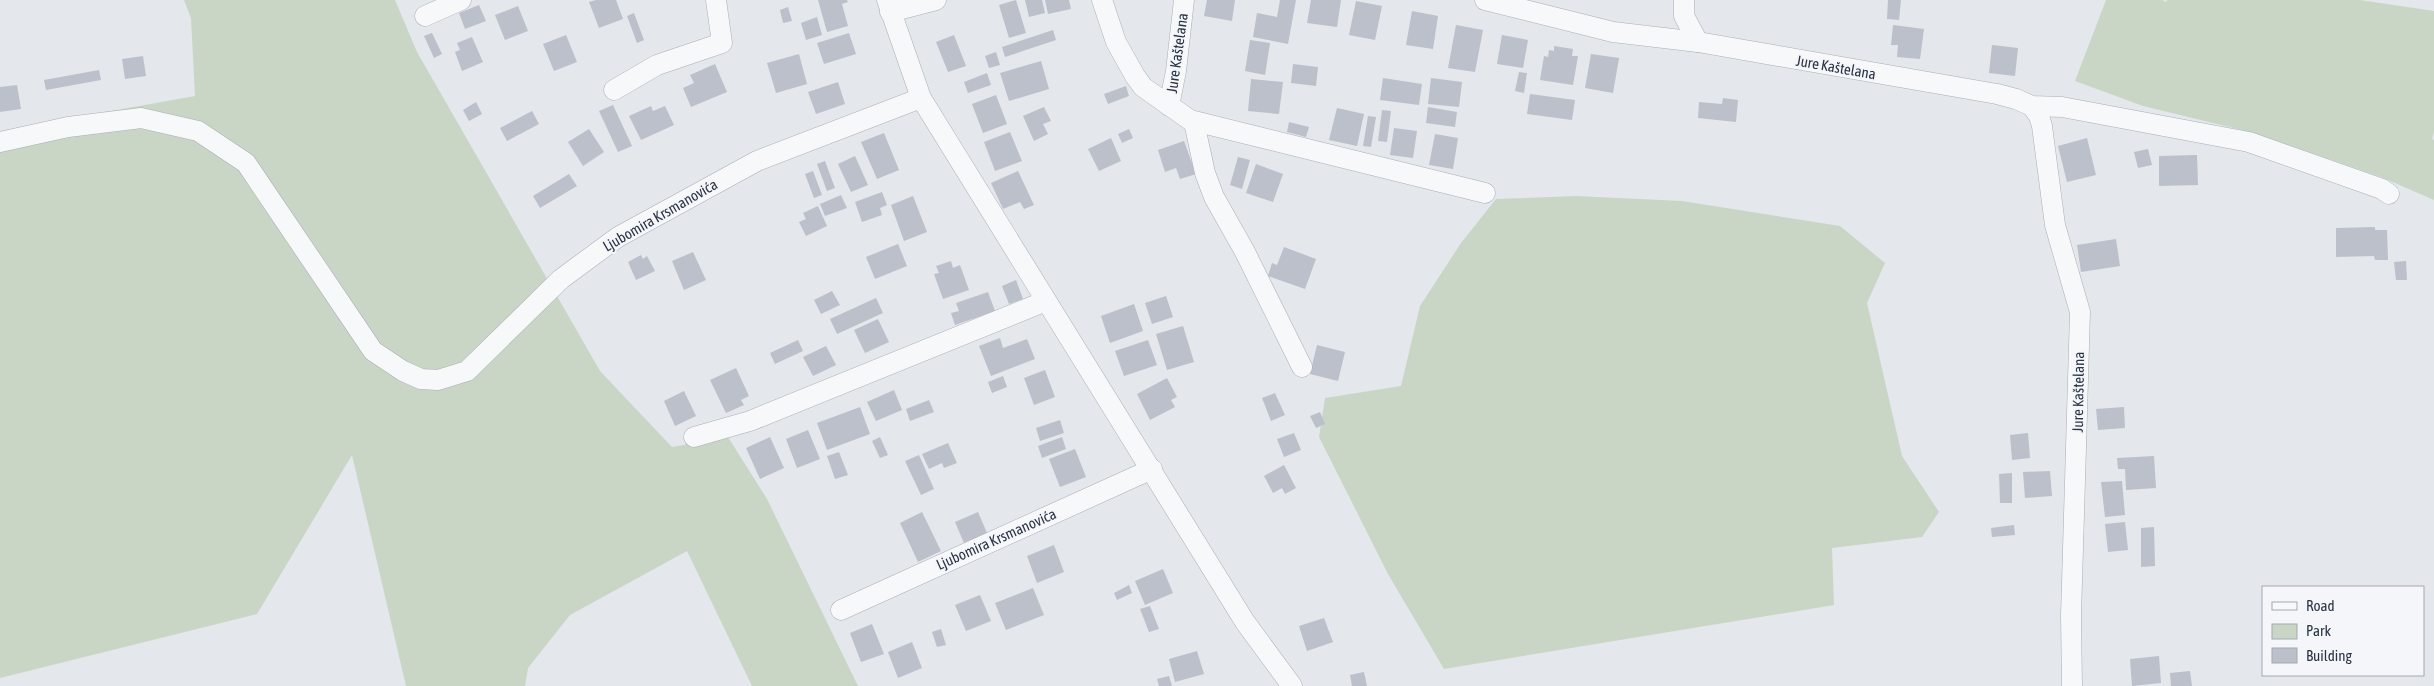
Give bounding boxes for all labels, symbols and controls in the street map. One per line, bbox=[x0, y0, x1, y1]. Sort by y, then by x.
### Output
street label: Jure Kaštelana bbox=[1163, 12, 1191, 94]
street label: Jure Kaštelana bbox=[1795, 52, 1877, 82]
street label: Ljubomira Krsmanovića bbox=[600, 175, 720, 255]
street label: Jure Kaštelana bbox=[2069, 351, 2087, 433]
street label: Ljubomira Krsmanovića bbox=[934, 505, 1059, 573]
legend bbox=[2262, 586, 2424, 676]
text: Road bbox=[2306, 597, 2335, 614]
text: Park bbox=[2306, 622, 2331, 639]
text: Building bbox=[2306, 647, 2352, 664]

